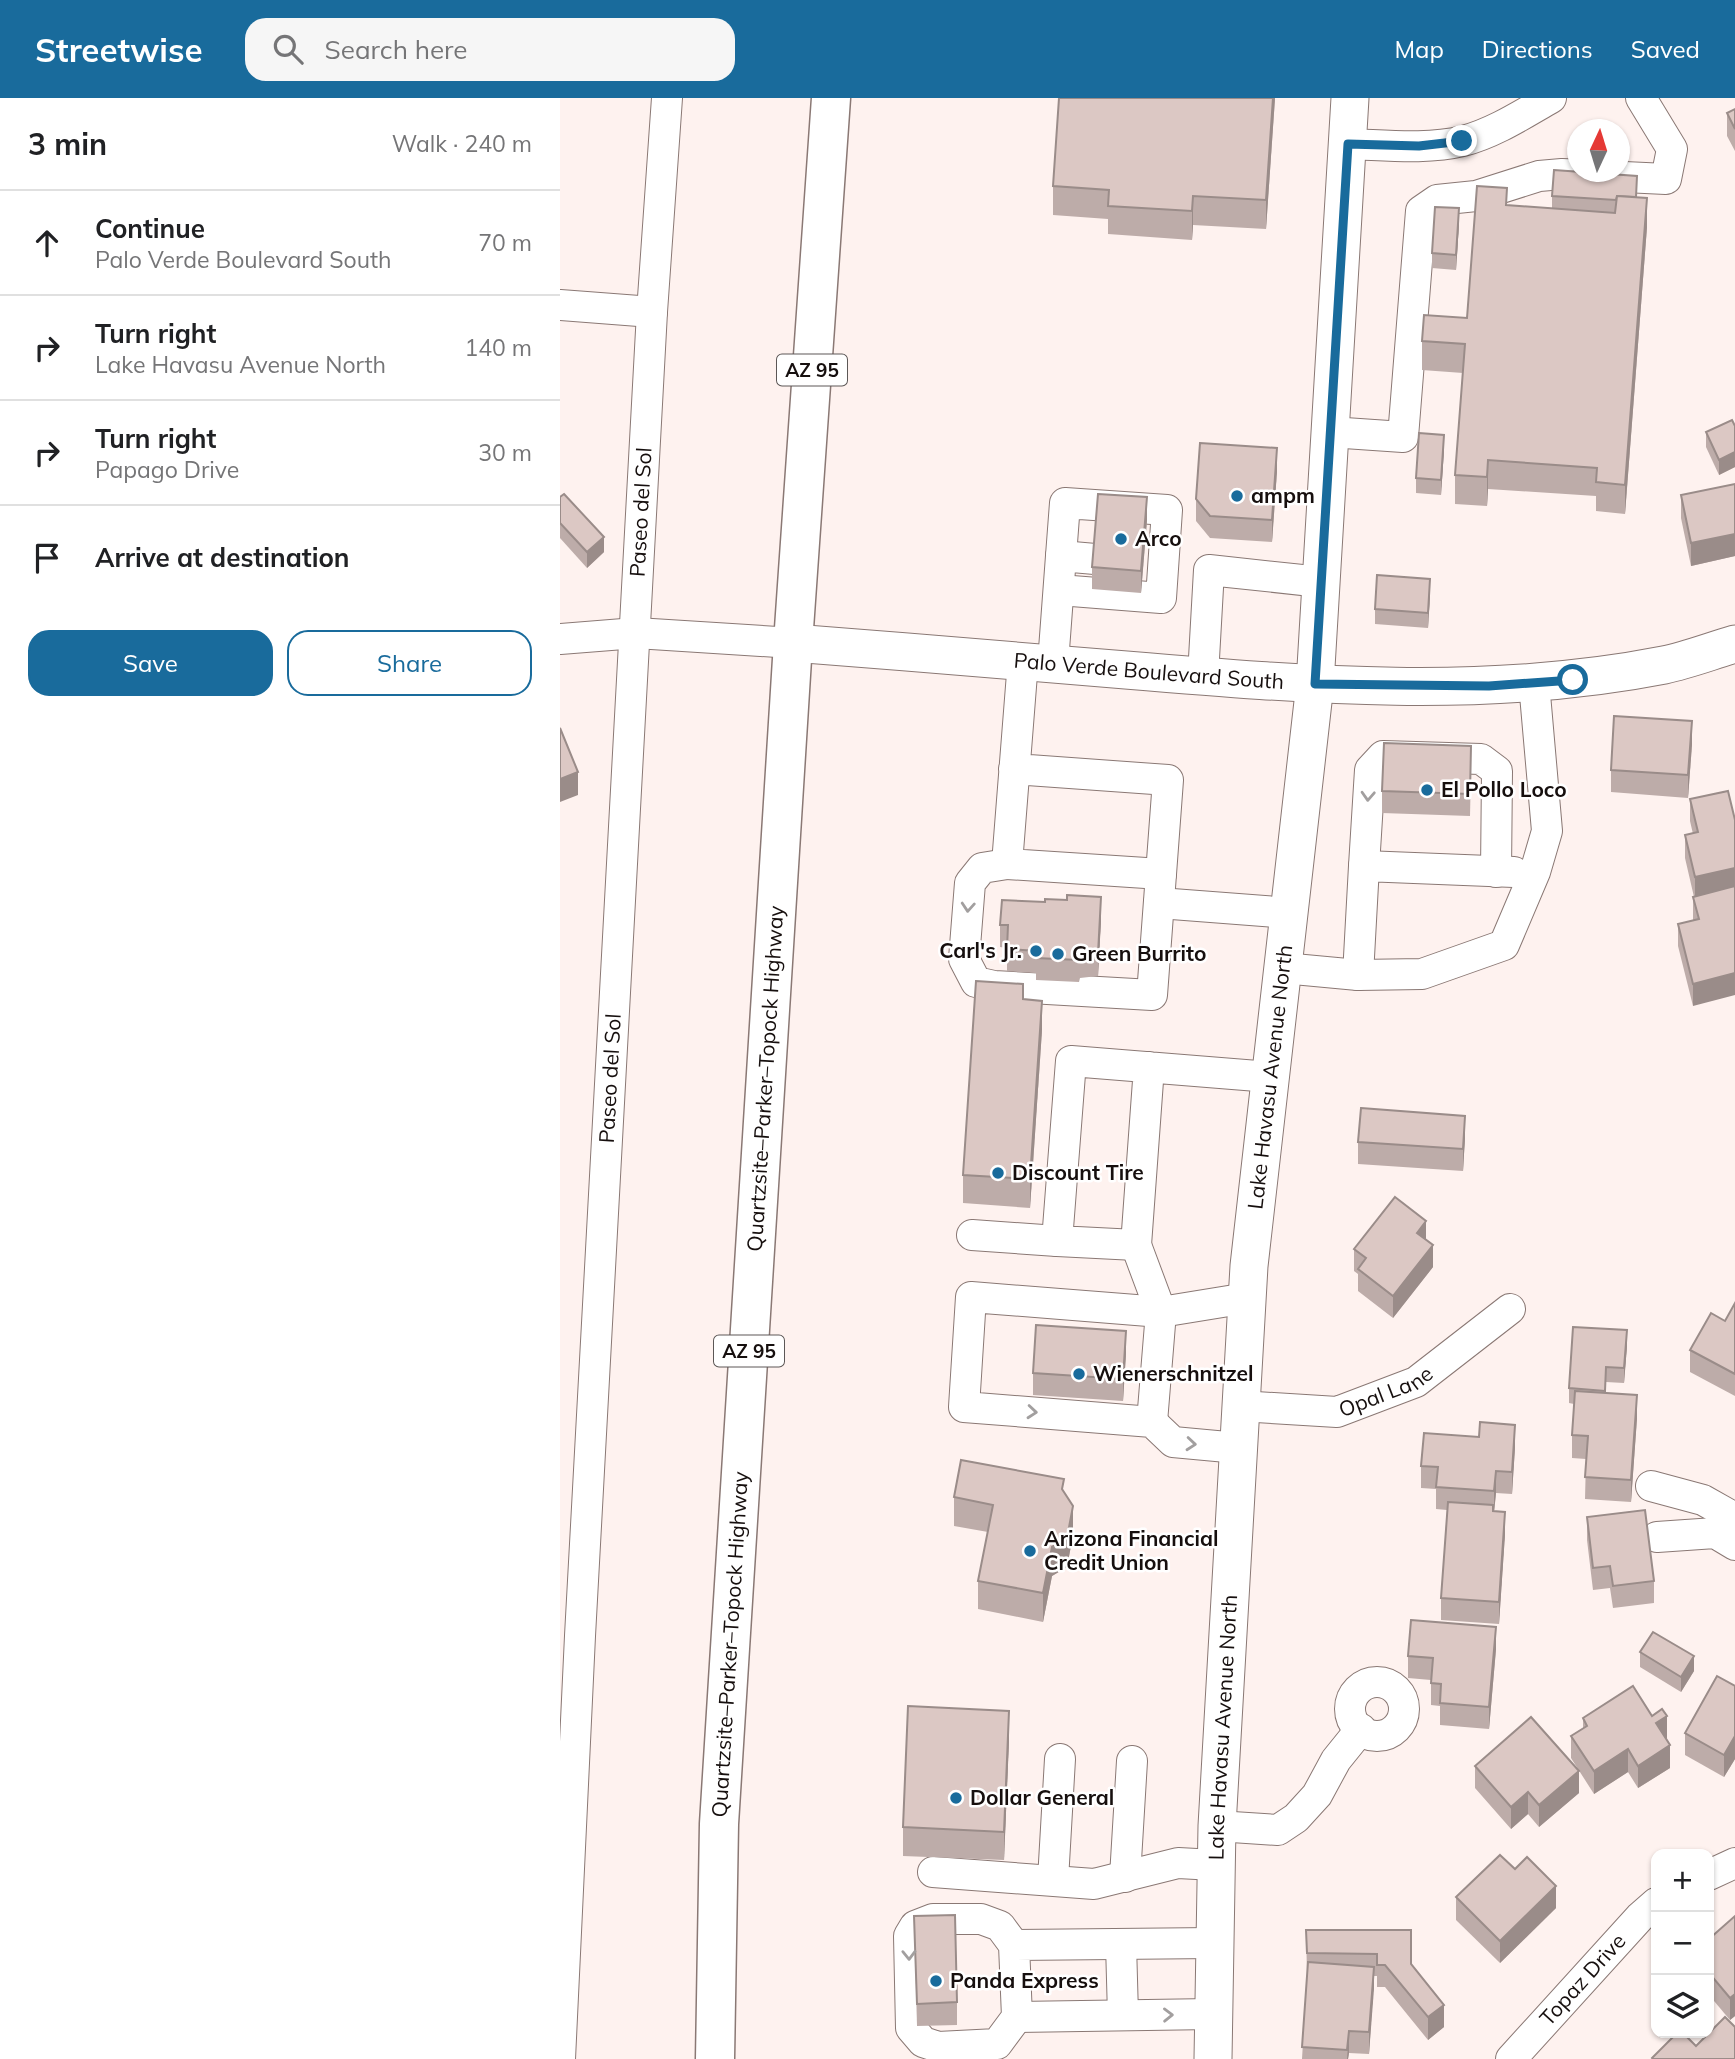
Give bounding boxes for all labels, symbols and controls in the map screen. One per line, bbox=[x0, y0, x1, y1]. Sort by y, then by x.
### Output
search box bbox=[245, 18, 735, 81]
text: Streetwise bbox=[35, 29, 203, 70]
icon: search bbox=[269, 30, 307, 68]
text: Search here bbox=[325, 33, 467, 66]
text: Map bbox=[1394, 34, 1444, 64]
text: Directions bbox=[1482, 34, 1593, 64]
text: Saved bbox=[1631, 34, 1700, 64]
north arrow bbox=[1567, 119, 1630, 182]
text: 3 min bbox=[28, 125, 107, 163]
route end bbox=[1446, 125, 1477, 156]
text: Walk · 240 m bbox=[392, 129, 532, 158]
text: Continue bbox=[95, 212, 205, 245]
icon: ahead bbox=[28, 224, 66, 262]
text: 70 m bbox=[478, 228, 532, 257]
text: Palo Verde Boulevard South bbox=[95, 245, 392, 274]
text: Turn right bbox=[95, 317, 216, 350]
icon: right bbox=[28, 329, 66, 367]
text: 140 m bbox=[464, 333, 532, 362]
text: Lake Havasu Avenue North bbox=[95, 350, 386, 379]
road number: AZ 95 bbox=[777, 354, 847, 386]
text: Turn right bbox=[95, 422, 216, 455]
icon: right bbox=[28, 434, 66, 472]
text: 30 m bbox=[478, 438, 532, 467]
street label: Paseo del Sol bbox=[624, 447, 657, 578]
text: Papago Drive bbox=[95, 455, 239, 484]
place label: ampm bbox=[1251, 482, 1315, 508]
marker: ampm bbox=[1229, 488, 1245, 504]
place label: Arco bbox=[1135, 525, 1182, 551]
marker: Arco bbox=[1113, 531, 1129, 547]
icon: arrive bbox=[28, 539, 66, 577]
text: Arrive at destination bbox=[95, 541, 350, 574]
button: Save bbox=[28, 630, 273, 696]
button: Share bbox=[287, 630, 532, 696]
street label: Palo Verde Boulevard South bbox=[1013, 647, 1285, 694]
route start bbox=[1557, 664, 1588, 695]
place label: El Pollo Loco bbox=[1441, 776, 1567, 802]
marker: El Pollo Loco bbox=[1419, 782, 1435, 798]
one-way arrow bbox=[1361, 790, 1376, 801]
one-way arrow bbox=[961, 902, 976, 913]
street label: Quartzsite–Parker–Topock Highway bbox=[741, 905, 789, 1252]
place label: Carl's Jr. bbox=[939, 937, 1022, 963]
place label: Green Burrito bbox=[1072, 940, 1206, 966]
marker: Carl's Jr. bbox=[1028, 943, 1044, 959]
street label: Lake Havasu Avenue North bbox=[1242, 943, 1297, 1211]
marker: Green Burrito bbox=[1050, 946, 1066, 962]
street label: Paseo del Sol bbox=[593, 1013, 626, 1144]
place label: Discount Tire bbox=[1012, 1159, 1144, 1185]
marker: Discount Tire bbox=[990, 1165, 1006, 1181]
road number: AZ 95 bbox=[714, 1336, 784, 1366]
place label: Wienerschnitzel bbox=[1093, 1360, 1254, 1386]
street label: Opal Lane bbox=[1335, 1360, 1438, 1422]
marker: Wienerschnitzel bbox=[1071, 1366, 1087, 1382]
one-way arrow bbox=[1027, 1404, 1038, 1419]
one-way arrow bbox=[1186, 1436, 1197, 1451]
street label: Quartzsite–Parker–Topock Highway bbox=[705, 1471, 753, 1818]
place label: Arizona Financial Credit Union bbox=[1044, 1525, 1219, 1575]
marker: Arizona Financial Credit Union bbox=[1022, 1543, 1038, 1559]
street label: Lake Havasu Avenue North bbox=[1202, 1594, 1242, 1860]
place label: Dollar General bbox=[970, 1784, 1114, 1810]
marker: Dollar General bbox=[948, 1790, 964, 1806]
map controls bbox=[1651, 1849, 1714, 2038]
button: + bbox=[1651, 1849, 1714, 1912]
button: − bbox=[1651, 1912, 1714, 1975]
street label: Topaz Drive bbox=[1534, 1928, 1631, 2031]
one-way arrow bbox=[902, 1950, 917, 1961]
place label: Panda Express bbox=[950, 1967, 1099, 1993]
marker: Panda Express bbox=[928, 1973, 944, 1989]
button: layers bbox=[1651, 1975, 1714, 2038]
one-way arrow bbox=[1162, 2007, 1173, 2022]

